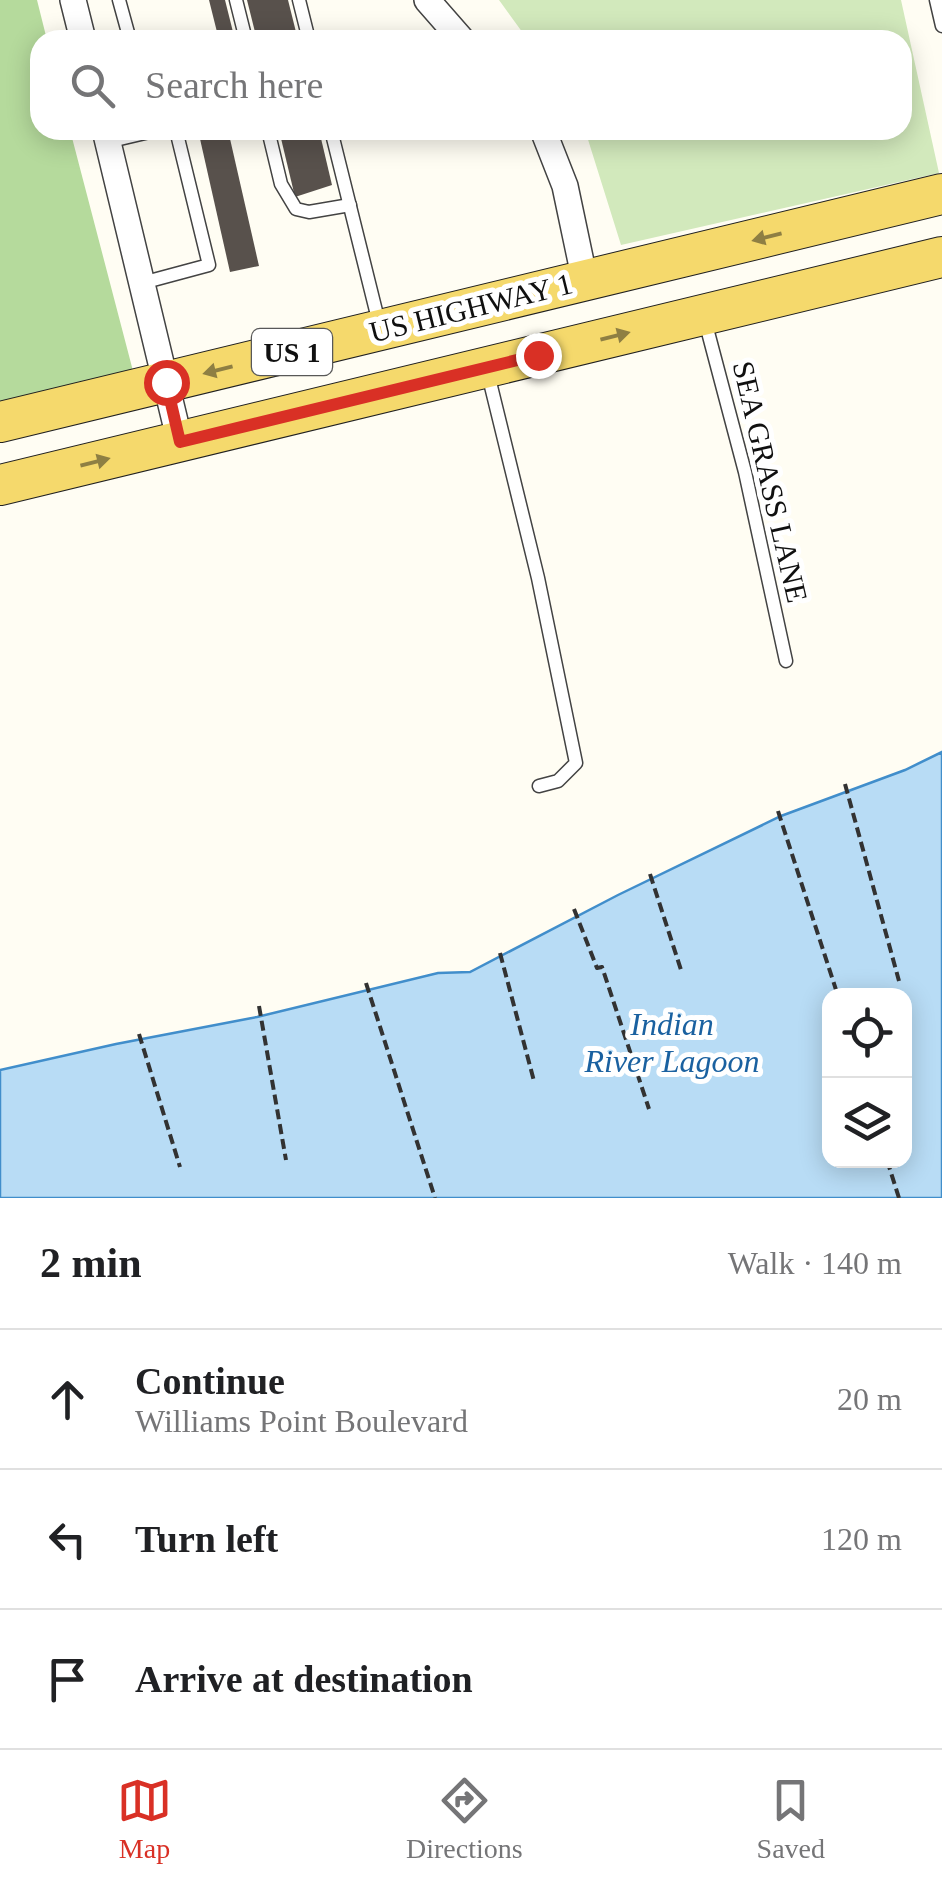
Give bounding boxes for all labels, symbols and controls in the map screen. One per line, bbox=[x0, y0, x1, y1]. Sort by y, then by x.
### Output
search box bbox=[30, 30, 912, 140]
icon: search bbox=[65, 58, 120, 113]
text: Search here bbox=[145, 64, 323, 106]
one-way arrow bbox=[751, 230, 782, 245]
street label: US HIGHWAY 1 bbox=[366, 266, 576, 349]
one-way arrow bbox=[600, 328, 631, 343]
road number: US 1 bbox=[252, 329, 332, 375]
route end bbox=[516, 333, 562, 379]
street label: SEA GRASS LANE bbox=[727, 358, 814, 606]
route start bbox=[144, 360, 190, 406]
one-way arrow bbox=[202, 363, 233, 378]
one-way arrow bbox=[80, 454, 111, 470]
map controls bbox=[822, 988, 912, 1168]
button: locate bbox=[822, 988, 912, 1078]
water label: Indian River Lagoon bbox=[583, 1006, 760, 1079]
button: layers bbox=[822, 1078, 912, 1168]
text: 2 min bbox=[40, 1240, 142, 1286]
text: Walk · 140 m bbox=[728, 1245, 902, 1281]
text: Continue bbox=[135, 1360, 285, 1402]
icon: ahead bbox=[40, 1372, 95, 1427]
text: 20 m bbox=[837, 1381, 902, 1417]
text: Williams Point Boulevard bbox=[135, 1403, 468, 1439]
icon: left bbox=[40, 1512, 95, 1567]
text: Turn left bbox=[135, 1518, 278, 1560]
text: 120 m bbox=[821, 1521, 902, 1557]
icon: arrive bbox=[40, 1652, 95, 1707]
text: Arrive at destination bbox=[135, 1658, 473, 1700]
tab: Map bbox=[117, 1773, 172, 1865]
tab: Directions bbox=[406, 1773, 523, 1865]
tab: Saved bbox=[757, 1773, 825, 1865]

